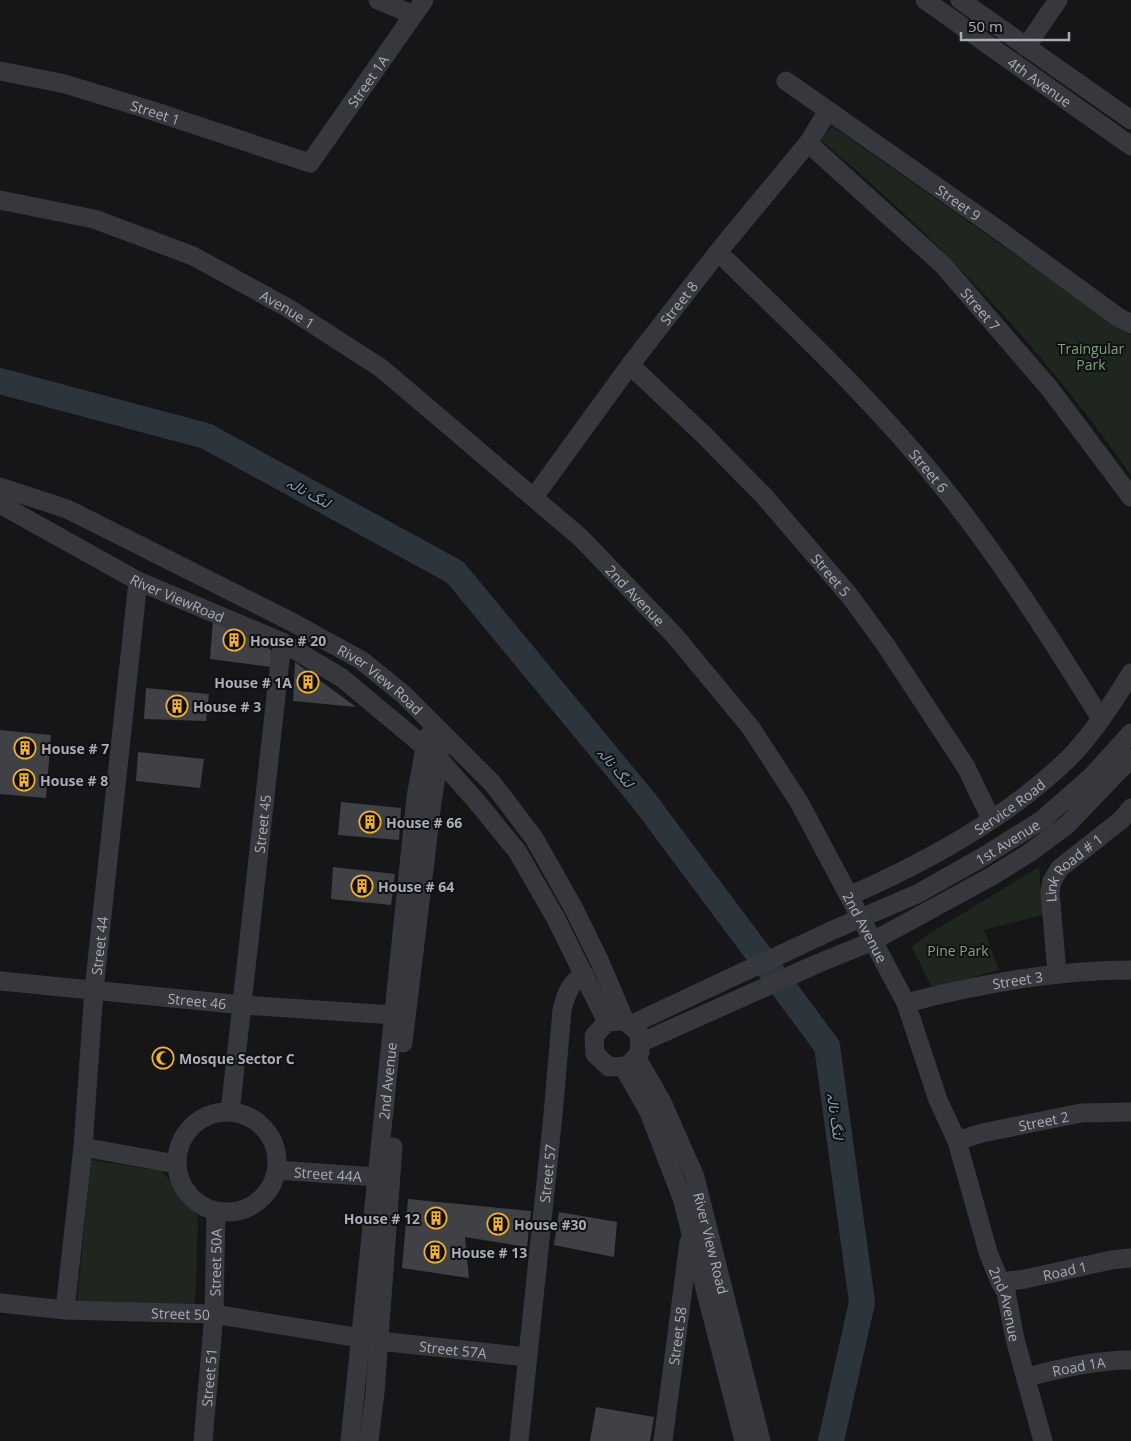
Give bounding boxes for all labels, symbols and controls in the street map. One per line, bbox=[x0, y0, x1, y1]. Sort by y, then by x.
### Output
scale bar bbox=[961, 10, 1068, 42]
text: 50 m bbox=[968, 16, 1003, 36]
street label: Street 1A bbox=[343, 51, 392, 111]
street label: 4th Avenue bbox=[1004, 52, 1076, 111]
street label: Street 1 bbox=[128, 95, 183, 129]
street label: Street 9 bbox=[933, 180, 985, 224]
street label: Street 8 bbox=[655, 277, 702, 329]
street label: Street 7 bbox=[957, 283, 1005, 334]
street label: Avenue 1 bbox=[257, 285, 319, 332]
park label: Traingular Park bbox=[1058, 339, 1125, 374]
street label: Street 6 bbox=[906, 445, 953, 496]
water label: لنگ نالہ bbox=[284, 472, 336, 513]
street label: Street 5 bbox=[808, 549, 855, 600]
street label: 2nd Avenue bbox=[602, 560, 669, 630]
street label: River ViewRoad bbox=[127, 569, 228, 626]
building icon: House # 20 bbox=[222, 628, 246, 652]
place label: House # 20 bbox=[250, 631, 326, 650]
street label: River View Road bbox=[334, 640, 427, 718]
building icon: House # 1A bbox=[296, 670, 320, 694]
place label: House # 1A bbox=[214, 673, 292, 692]
building icon: House # 3 bbox=[165, 694, 189, 718]
place label: House # 3 bbox=[193, 697, 261, 716]
building icon: House # 7 bbox=[13, 736, 37, 760]
place label: House # 7 bbox=[41, 739, 109, 758]
water label: لنگ نالہ bbox=[593, 743, 640, 793]
building icon: House # 8 bbox=[12, 768, 36, 792]
place label: House # 8 bbox=[40, 771, 108, 790]
street label: Service Road bbox=[970, 774, 1049, 839]
street label: Street 45 bbox=[249, 793, 275, 854]
building icon: House # 66 bbox=[358, 810, 382, 834]
place label: House # 66 bbox=[386, 813, 462, 832]
street label: 1st Avenue bbox=[972, 814, 1043, 869]
street label: Link Road # 1 bbox=[1040, 829, 1106, 903]
building icon: House # 64 bbox=[350, 874, 374, 898]
place label: House # 64 bbox=[378, 877, 454, 896]
street label: 2nd Avenue bbox=[839, 888, 892, 966]
street label: Street 44 bbox=[86, 915, 111, 976]
park label: Pine Park bbox=[927, 941, 989, 960]
street label: Street 3 bbox=[991, 966, 1044, 993]
street label: Street 46 bbox=[167, 988, 227, 1013]
street label: 2nd Avenue bbox=[373, 1041, 400, 1120]
mosque icon: Mosque Sector C bbox=[151, 1046, 175, 1070]
place label: Mosque Sector C bbox=[179, 1049, 295, 1068]
water label: لنگ نالہ bbox=[823, 1091, 849, 1142]
street label: Street 2 bbox=[1017, 1106, 1070, 1135]
street label: Street 57 bbox=[534, 1143, 559, 1204]
street label: Street 44A bbox=[293, 1162, 362, 1185]
street label: River View Road bbox=[690, 1190, 733, 1296]
building icon: House # 12 bbox=[424, 1206, 448, 1230]
place label: House # 12 bbox=[344, 1209, 420, 1228]
building icon: House #30 bbox=[486, 1212, 510, 1236]
place label: House #30 bbox=[514, 1215, 587, 1234]
street label: Street 50A bbox=[205, 1228, 225, 1297]
building icon: House # 13 bbox=[423, 1240, 447, 1264]
place label: House # 13 bbox=[451, 1243, 527, 1262]
street label: Road 1 bbox=[1041, 1256, 1089, 1284]
street label: 2nd Avenue bbox=[985, 1264, 1025, 1343]
street label: Street 50 bbox=[151, 1303, 210, 1323]
street label: Street 58 bbox=[664, 1305, 690, 1366]
street label: Street 57A bbox=[418, 1336, 488, 1362]
street label: Street 51 bbox=[197, 1347, 221, 1407]
street label: Road 1A bbox=[1050, 1352, 1107, 1380]

